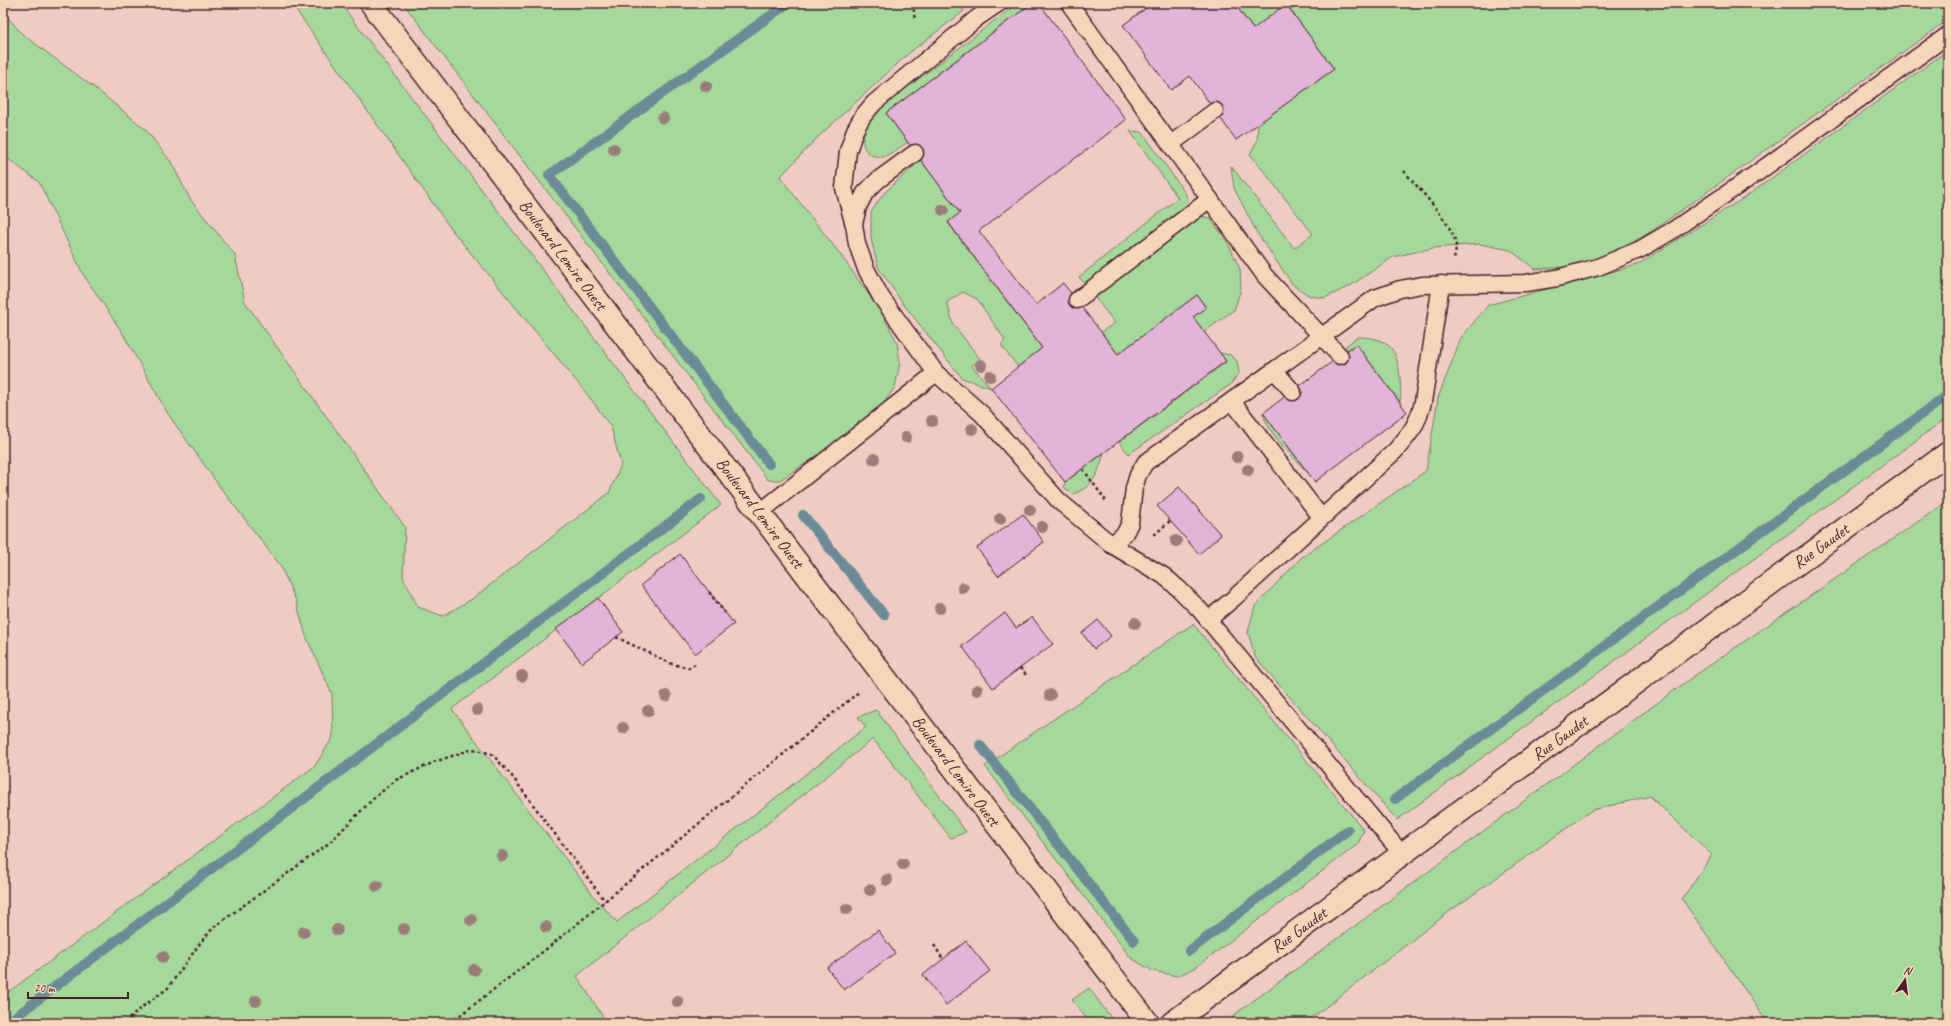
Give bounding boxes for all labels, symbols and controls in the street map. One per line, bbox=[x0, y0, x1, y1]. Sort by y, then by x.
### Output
street label: Boulevard Lemire Ouest bbox=[515, 195, 613, 316]
street label: Boulevard Lemire Ouest bbox=[712, 453, 810, 574]
street label: Rue Gaudet bbox=[1789, 517, 1855, 573]
street label: Rue Gaudet bbox=[1528, 709, 1594, 765]
street label: Boulevard Lemire Ouest bbox=[908, 711, 1006, 832]
street label: Rue Gaudet bbox=[1267, 901, 1333, 957]
north arrow bbox=[1885, 960, 1925, 1000]
text: N bbox=[1902, 963, 1915, 978]
scale bar bbox=[28, 974, 128, 1000]
text: 20 m bbox=[34, 980, 56, 996]

